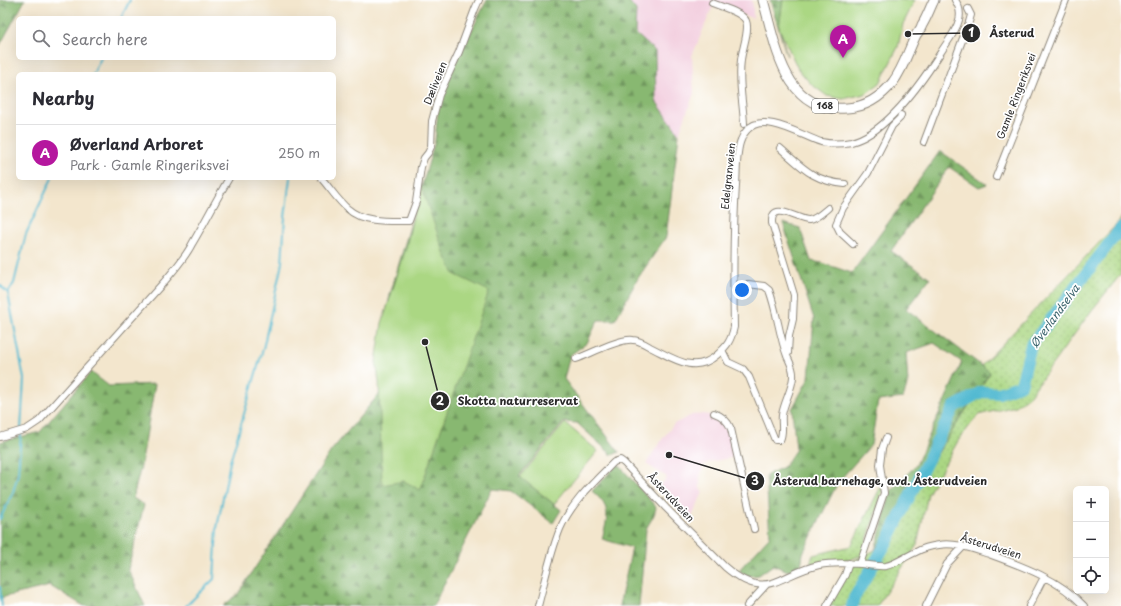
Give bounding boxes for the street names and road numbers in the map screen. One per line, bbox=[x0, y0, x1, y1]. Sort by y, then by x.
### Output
street label: Gamle Ringeriksvei bbox=[992, 50, 1039, 141]
street label: Dæliveien bbox=[419, 59, 450, 107]
road number: 168 bbox=[812, 99, 838, 113]
street label: Edelgranveien bbox=[717, 142, 738, 210]
street label: Åsterudveien bbox=[644, 469, 698, 525]
street label: Åsterudveien bbox=[959, 529, 1023, 562]

